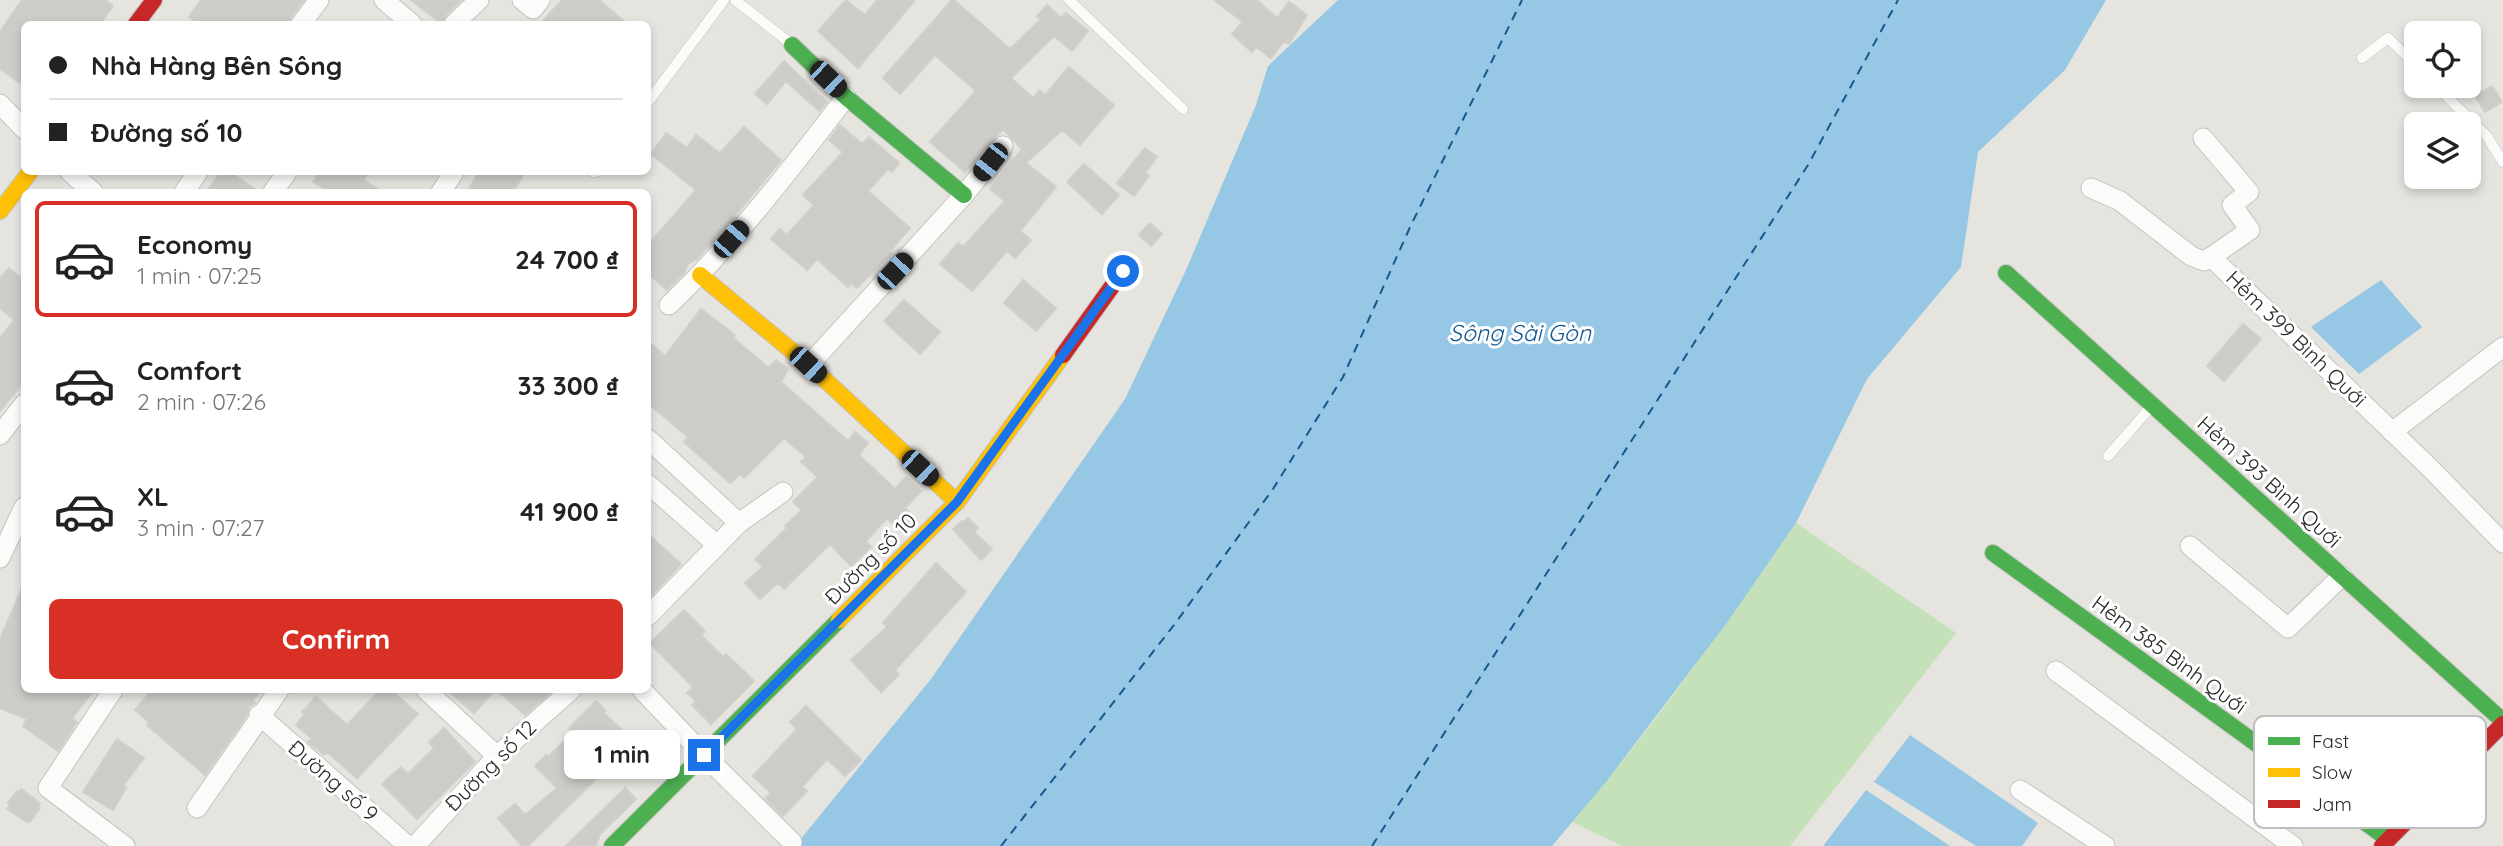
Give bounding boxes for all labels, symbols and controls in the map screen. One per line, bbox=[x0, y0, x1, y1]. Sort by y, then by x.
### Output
map controls bbox=[2404, 21, 2481, 189]
button: locate bbox=[2404, 21, 2481, 98]
text: Nhà Hàng Bên Sông bbox=[91, 49, 342, 82]
car bbox=[806, 57, 851, 101]
button: layers bbox=[2404, 112, 2481, 189]
text: Đường số 10 bbox=[91, 116, 243, 149]
car bbox=[969, 139, 1012, 185]
car bbox=[710, 216, 753, 262]
icon: car bbox=[53, 228, 116, 291]
text: Economy bbox=[137, 228, 252, 261]
text: 24 700 ₫ bbox=[515, 243, 619, 276]
car bbox=[873, 248, 918, 294]
route start bbox=[1107, 255, 1139, 287]
text: 1 min · 07:25 bbox=[137, 261, 262, 290]
street label: Hẻm 399 Bình Quới bbox=[2221, 265, 2372, 412]
water label: Sông Sài Gòn bbox=[1449, 318, 1592, 347]
car bbox=[786, 343, 831, 387]
icon: car bbox=[53, 354, 116, 417]
text: Comfort bbox=[137, 354, 242, 387]
text: 33 300 ₫ bbox=[518, 369, 619, 402]
text: 2 min · 07:26 bbox=[137, 387, 266, 416]
street label: Hẻm 393 Bình Quới bbox=[2192, 410, 2347, 553]
car bbox=[898, 446, 943, 490]
icon: car bbox=[53, 480, 116, 543]
text: XL bbox=[137, 480, 169, 513]
text: 41 900 ₫ bbox=[520, 495, 619, 528]
street label: Đường số 10 bbox=[819, 507, 922, 610]
text: 3 min · 07:27 bbox=[137, 513, 264, 542]
street label: Hẻm 385 Bình Quới bbox=[2087, 589, 2252, 719]
button: Confirm bbox=[49, 599, 623, 679]
street label: Đường số 12 bbox=[439, 714, 541, 816]
legend bbox=[2254, 716, 2486, 828]
text: Fast bbox=[2312, 729, 2349, 753]
callout: 1 min bbox=[564, 730, 680, 780]
street label: Đường số 9 bbox=[283, 734, 384, 826]
route end bbox=[688, 739, 720, 771]
text: 1 min bbox=[594, 740, 650, 769]
text: Slow bbox=[2312, 760, 2353, 784]
text: Jam bbox=[2312, 792, 2352, 816]

